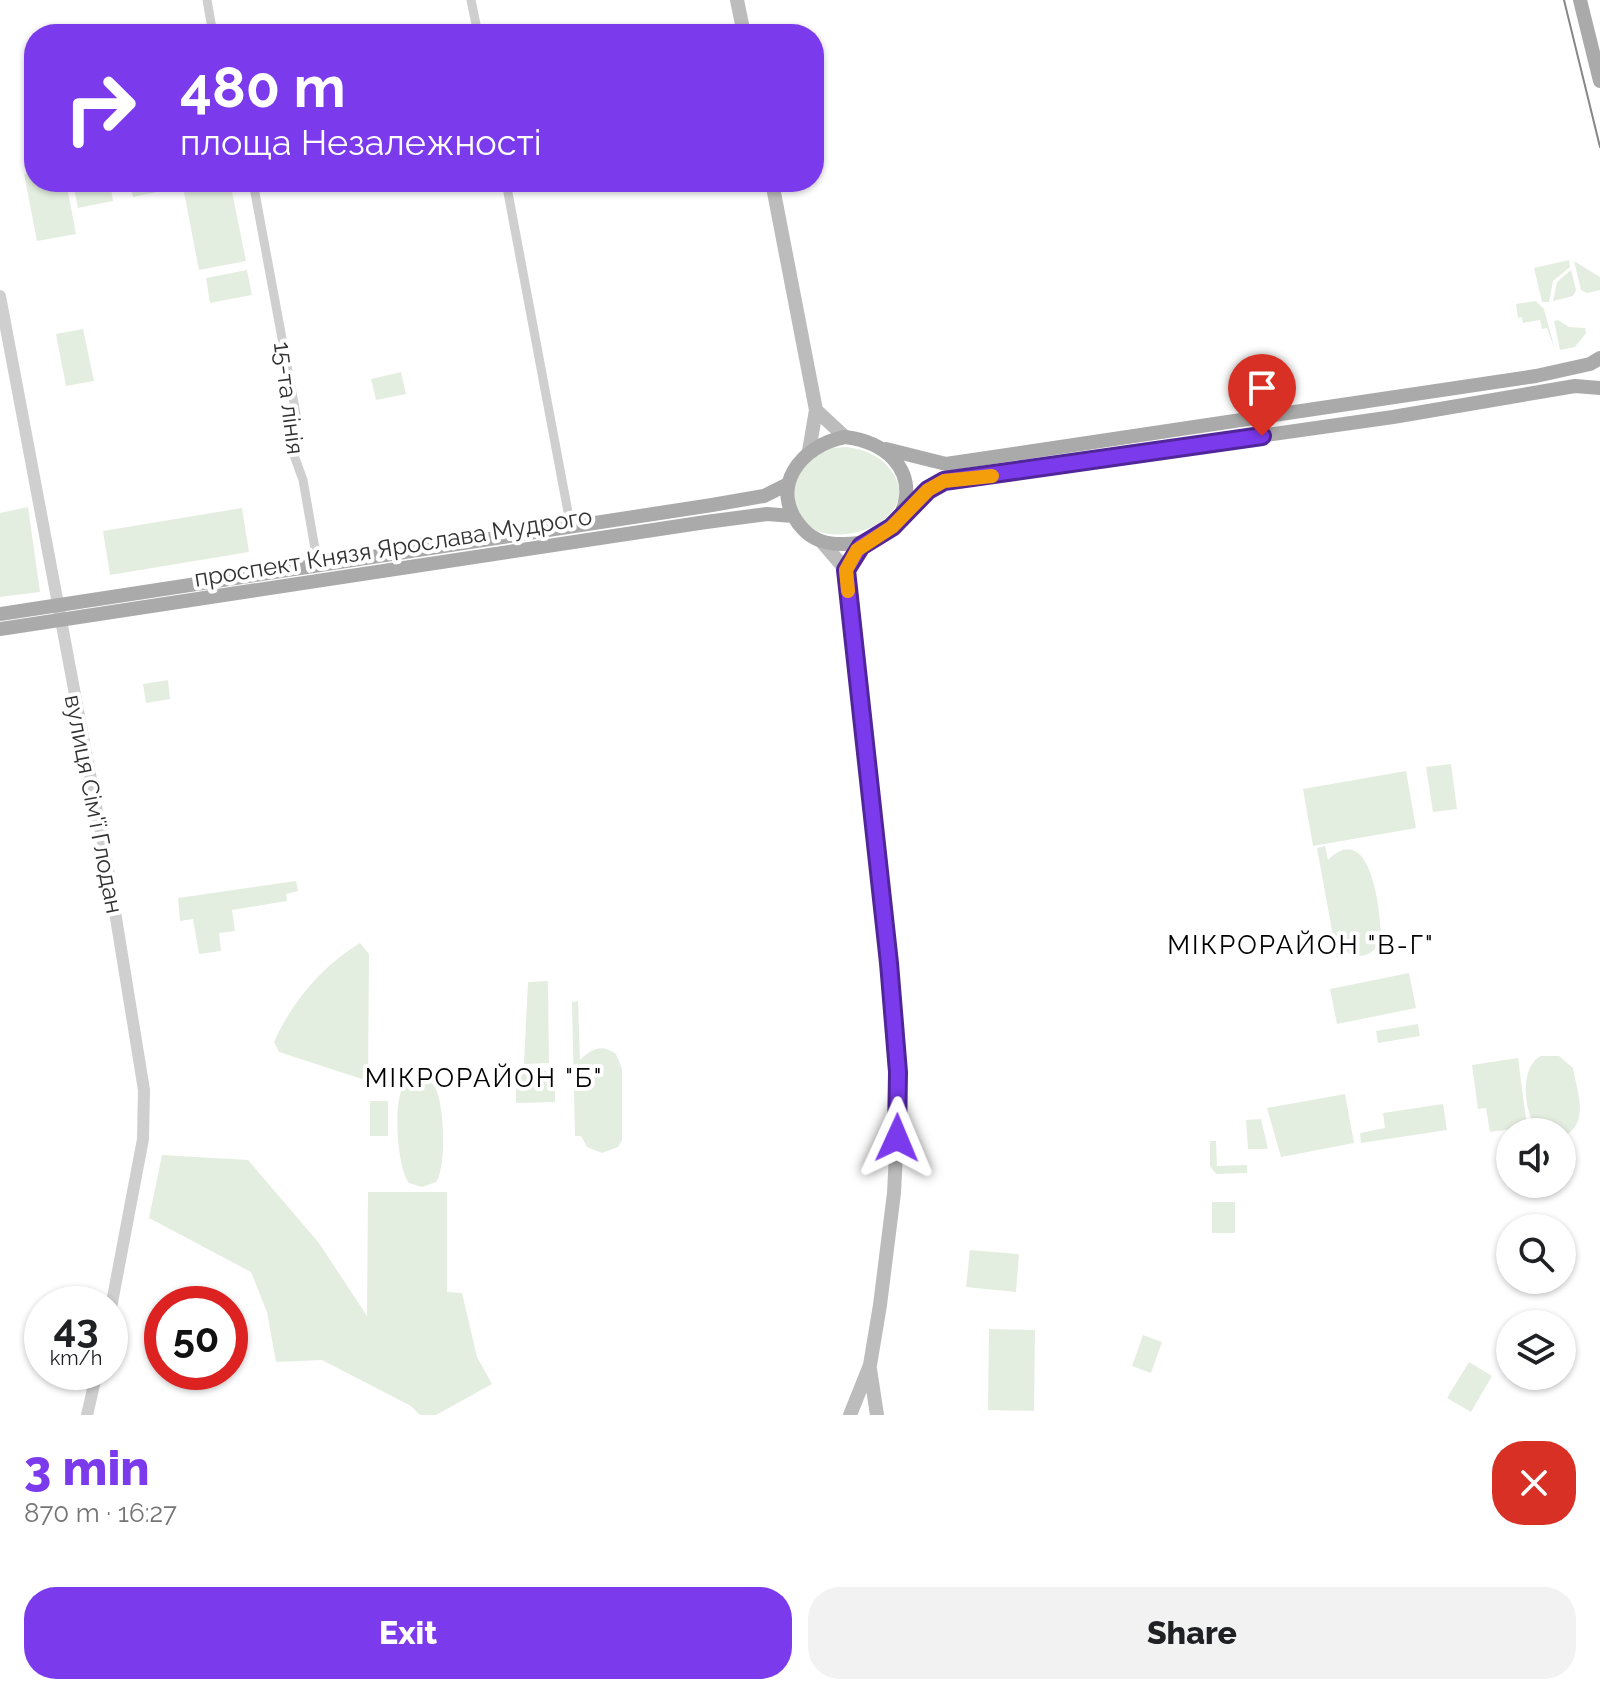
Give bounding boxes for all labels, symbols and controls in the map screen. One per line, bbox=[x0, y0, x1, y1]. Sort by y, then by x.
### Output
text: 480 m bbox=[180, 54, 346, 120]
icon: right bbox=[48, 56, 152, 160]
text: площа Незалежності bbox=[180, 121, 542, 163]
street label: 15-та лінія bbox=[268, 340, 310, 456]
pin bbox=[1228, 354, 1296, 436]
icon: arrive bbox=[1240, 366, 1284, 410]
street label: проспект Князя Ярослава Мудрого bbox=[192, 501, 594, 593]
street label: вулиця Сім'ї Глодан bbox=[59, 692, 129, 916]
district label: МІКРОРАЙОН "В-Г" bbox=[1167, 930, 1435, 960]
district label: МІКРОРАЙОН "Б" bbox=[365, 1063, 603, 1093]
position arrow bbox=[855, 1096, 939, 1180]
map controls bbox=[1496, 1118, 1576, 1390]
button: sound bbox=[1496, 1118, 1576, 1198]
button: search bbox=[1496, 1214, 1576, 1294]
speed limit sign: 50 bbox=[144, 1286, 248, 1390]
text: 43 bbox=[53, 1304, 99, 1351]
button: layers bbox=[1496, 1310, 1576, 1390]
text: km/h bbox=[50, 1346, 102, 1370]
text: 3 min bbox=[24, 1440, 150, 1496]
button: close bbox=[1492, 1441, 1576, 1525]
text: 870 m · 16:27 bbox=[24, 1498, 177, 1528]
button: Exit bbox=[24, 1587, 792, 1679]
button: Share bbox=[808, 1587, 1576, 1679]

